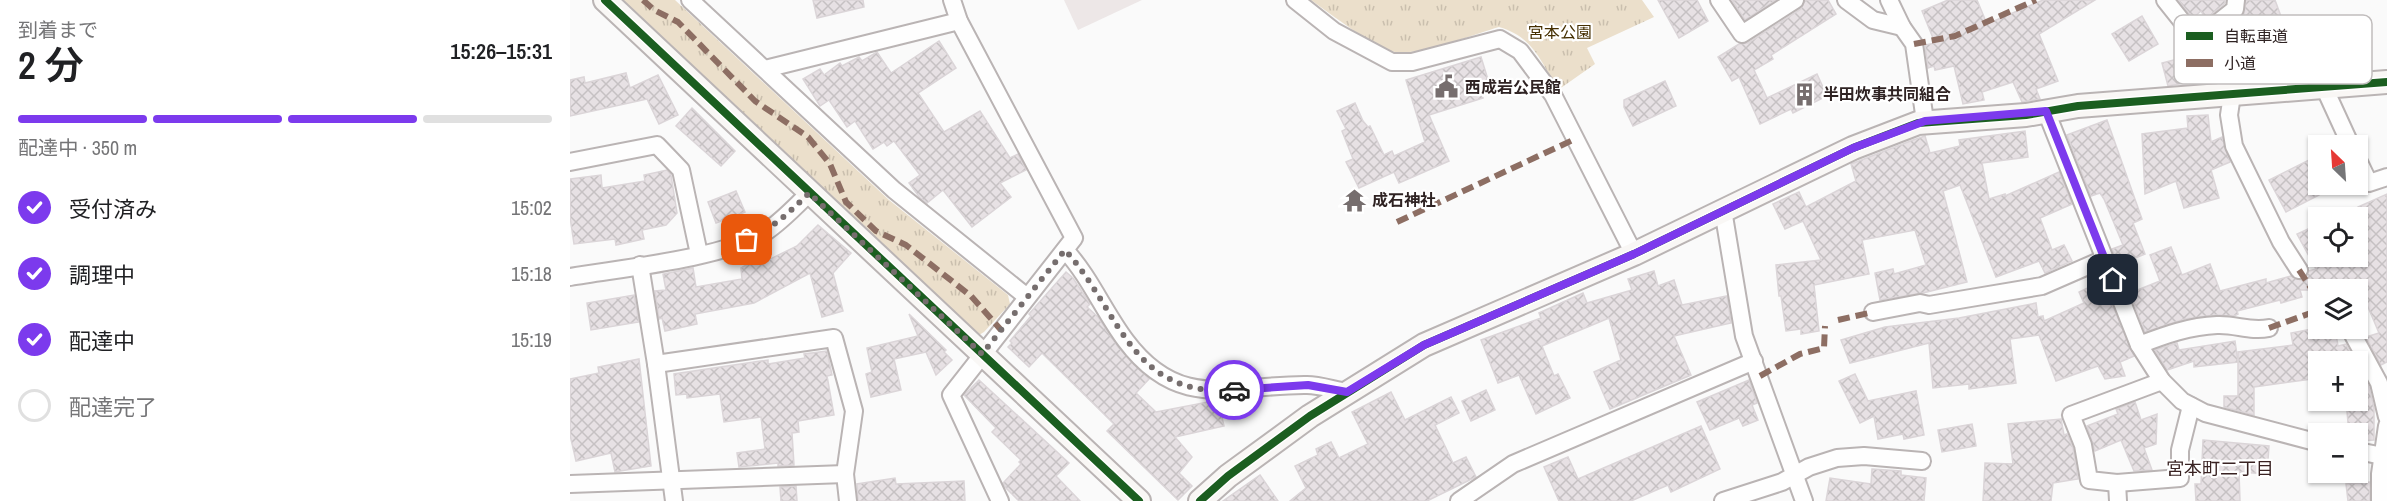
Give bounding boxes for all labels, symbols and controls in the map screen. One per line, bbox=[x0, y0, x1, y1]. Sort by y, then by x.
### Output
legend bbox=[2174, 15, 2372, 84]
text: 到着まで bbox=[18, 16, 98, 43]
park label: 宮本公園 bbox=[1528, 21, 1592, 43]
text: 自転車道 bbox=[2224, 25, 2288, 47]
text: 15:26–15:31 bbox=[450, 36, 552, 66]
text: 2 分 bbox=[18, 39, 84, 91]
text: 小道 bbox=[2224, 52, 2256, 74]
public building icon: 西成岩公民館 bbox=[1434, 74, 1460, 100]
place label: 西成岩公民館 bbox=[1465, 76, 1561, 98]
building icon: 半田炊事共同組合 bbox=[1792, 81, 1818, 107]
place label: 半田炊事共同組合 bbox=[1823, 83, 1951, 105]
text: 配達中 · 350 m bbox=[18, 134, 137, 161]
north arrow bbox=[2308, 135, 2368, 195]
map controls bbox=[2308, 135, 2368, 483]
temple icon: 成石神社 bbox=[1341, 187, 1367, 213]
place label: 成石神社 bbox=[1372, 189, 1436, 211]
icon: check bbox=[18, 191, 51, 224]
text: 受付済み bbox=[69, 194, 157, 224]
text: 15:02 bbox=[511, 194, 552, 221]
button: locate bbox=[2308, 207, 2368, 267]
pin bbox=[721, 214, 772, 265]
icon: bag bbox=[730, 223, 763, 256]
pin bbox=[2087, 254, 2138, 305]
icon: check bbox=[18, 257, 51, 290]
text: 調理中 bbox=[69, 260, 135, 290]
text: 15:18 bbox=[511, 260, 552, 287]
icon: home bbox=[2096, 263, 2129, 296]
button: layers bbox=[2308, 279, 2368, 339]
icon: check bbox=[18, 323, 51, 356]
text: 配達中 bbox=[69, 326, 135, 356]
text: 15:19 bbox=[511, 326, 552, 353]
button: + bbox=[2308, 351, 2368, 411]
courier bbox=[1204, 360, 1264, 420]
icon: car bbox=[1218, 374, 1251, 407]
text: 配達完了 bbox=[69, 392, 157, 422]
button: − bbox=[2308, 423, 2368, 483]
district label: 宮本町二丁目 bbox=[2166, 456, 2274, 481]

